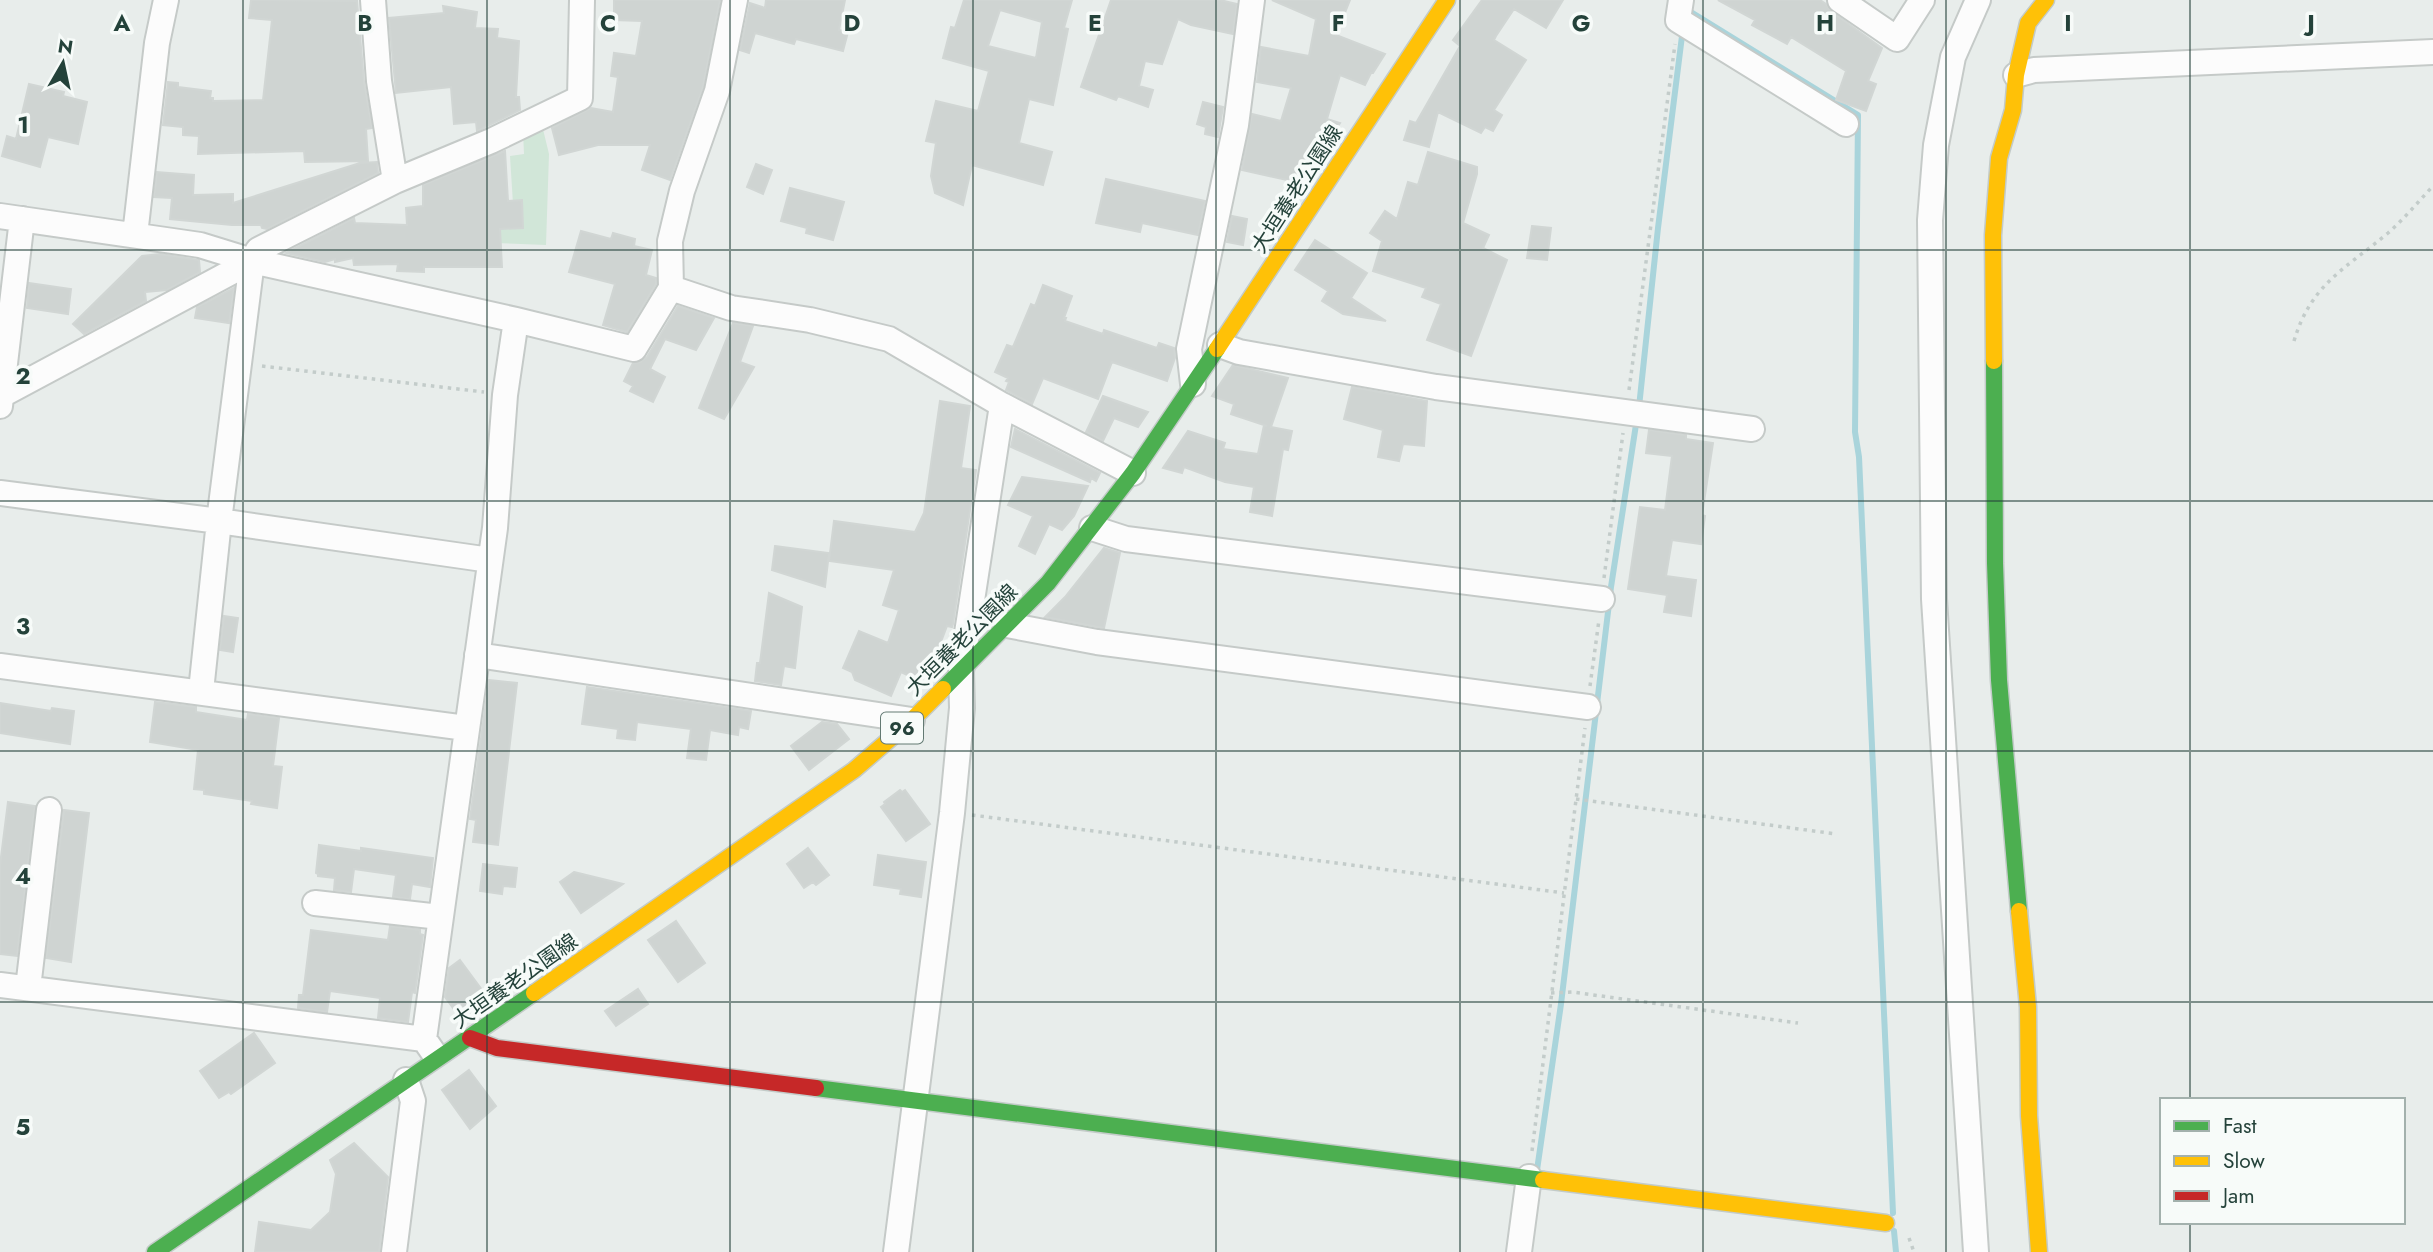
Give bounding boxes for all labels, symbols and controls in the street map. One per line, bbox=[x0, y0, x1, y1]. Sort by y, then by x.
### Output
text: A bbox=[113, 6, 131, 40]
text: B bbox=[357, 6, 373, 40]
text: C bbox=[600, 6, 616, 40]
text: D bbox=[844, 6, 861, 40]
text: E bbox=[1088, 6, 1102, 40]
text: F bbox=[1332, 6, 1344, 40]
text: G bbox=[1572, 6, 1590, 40]
text: H bbox=[1816, 6, 1834, 40]
text: I bbox=[2064, 6, 2072, 40]
text: J bbox=[2303, 6, 2315, 40]
north arrow bbox=[28, 28, 98, 98]
text: N bbox=[56, 32, 75, 61]
text: 1 bbox=[17, 108, 29, 142]
street label: 大垣養老公園線 bbox=[1244, 119, 1350, 259]
text: 2 bbox=[15, 359, 31, 393]
street label: 大垣養老公園線 bbox=[899, 577, 1025, 703]
text: 3 bbox=[16, 609, 30, 643]
road number: 96 bbox=[881, 712, 923, 744]
text: 4 bbox=[15, 859, 31, 893]
street label: 大垣養老公園線 bbox=[446, 927, 584, 1035]
legend bbox=[2160, 1098, 2405, 1224]
text: 5 bbox=[16, 1110, 30, 1144]
text: Fast bbox=[2223, 1111, 2256, 1141]
text: Slow bbox=[2223, 1146, 2265, 1176]
text: Jam bbox=[2220, 1181, 2255, 1211]

